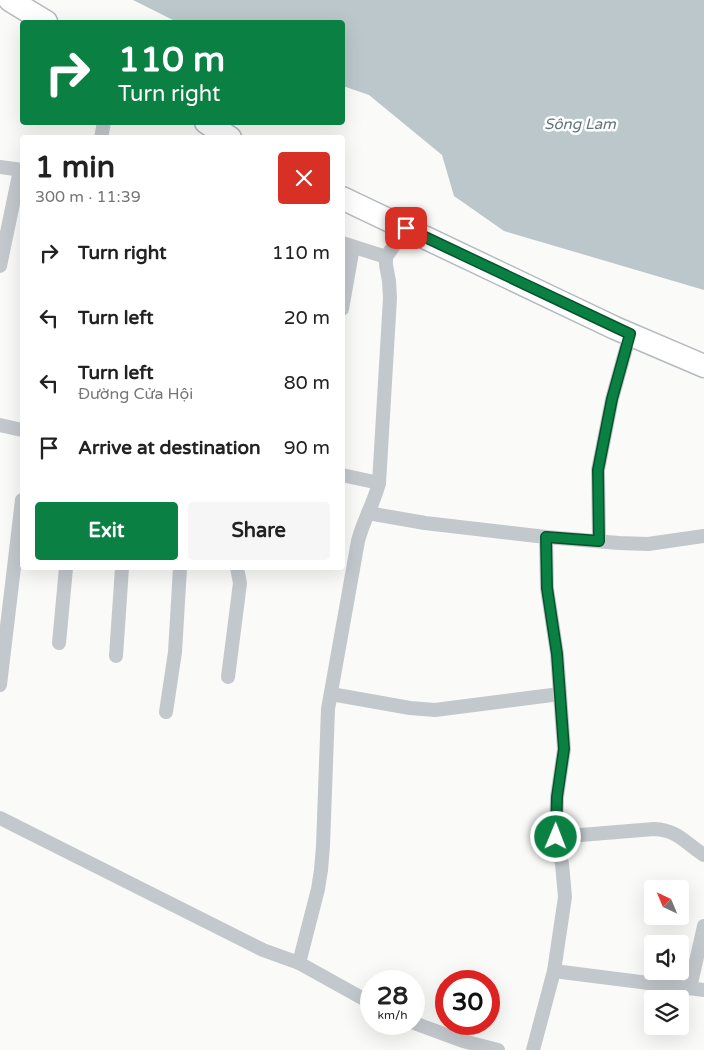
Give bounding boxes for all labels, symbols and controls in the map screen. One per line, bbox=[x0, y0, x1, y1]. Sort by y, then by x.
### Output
text: 110 m bbox=[118, 39, 225, 81]
icon: right bbox=[35, 40, 100, 105]
text: Turn right bbox=[118, 81, 220, 107]
water label: Sông Lam bbox=[544, 115, 617, 133]
text: 1 min bbox=[35, 149, 115, 186]
button: close bbox=[278, 152, 330, 204]
text: 300 m · 11:39 bbox=[35, 187, 141, 207]
pin bbox=[385, 207, 427, 249]
icon: arrive bbox=[392, 214, 420, 242]
icon: right bbox=[35, 239, 63, 267]
text: Turn right bbox=[78, 242, 166, 264]
text: 110 m bbox=[272, 242, 330, 264]
icon: left bbox=[35, 304, 63, 332]
text: Turn left bbox=[78, 307, 154, 329]
text: 20 m bbox=[284, 307, 330, 329]
text: Turn left bbox=[78, 362, 154, 384]
icon: left bbox=[35, 369, 63, 397]
text: 80 m bbox=[284, 372, 330, 394]
text: Đường Cửa Hội bbox=[78, 384, 193, 404]
icon: arrive bbox=[35, 434, 63, 462]
text: Arrive at destination bbox=[78, 437, 261, 459]
text: 90 m bbox=[284, 437, 330, 459]
button: Exit bbox=[35, 502, 178, 560]
button: Share bbox=[188, 502, 330, 560]
position arrow bbox=[529, 810, 581, 862]
north arrow bbox=[644, 880, 689, 925]
map controls bbox=[644, 880, 689, 1035]
button: sound bbox=[644, 935, 689, 980]
speed limit sign: 30 bbox=[435, 970, 500, 1035]
text: 28 bbox=[377, 981, 408, 1011]
button: layers bbox=[644, 990, 689, 1035]
text: km/h bbox=[377, 1008, 408, 1022]

